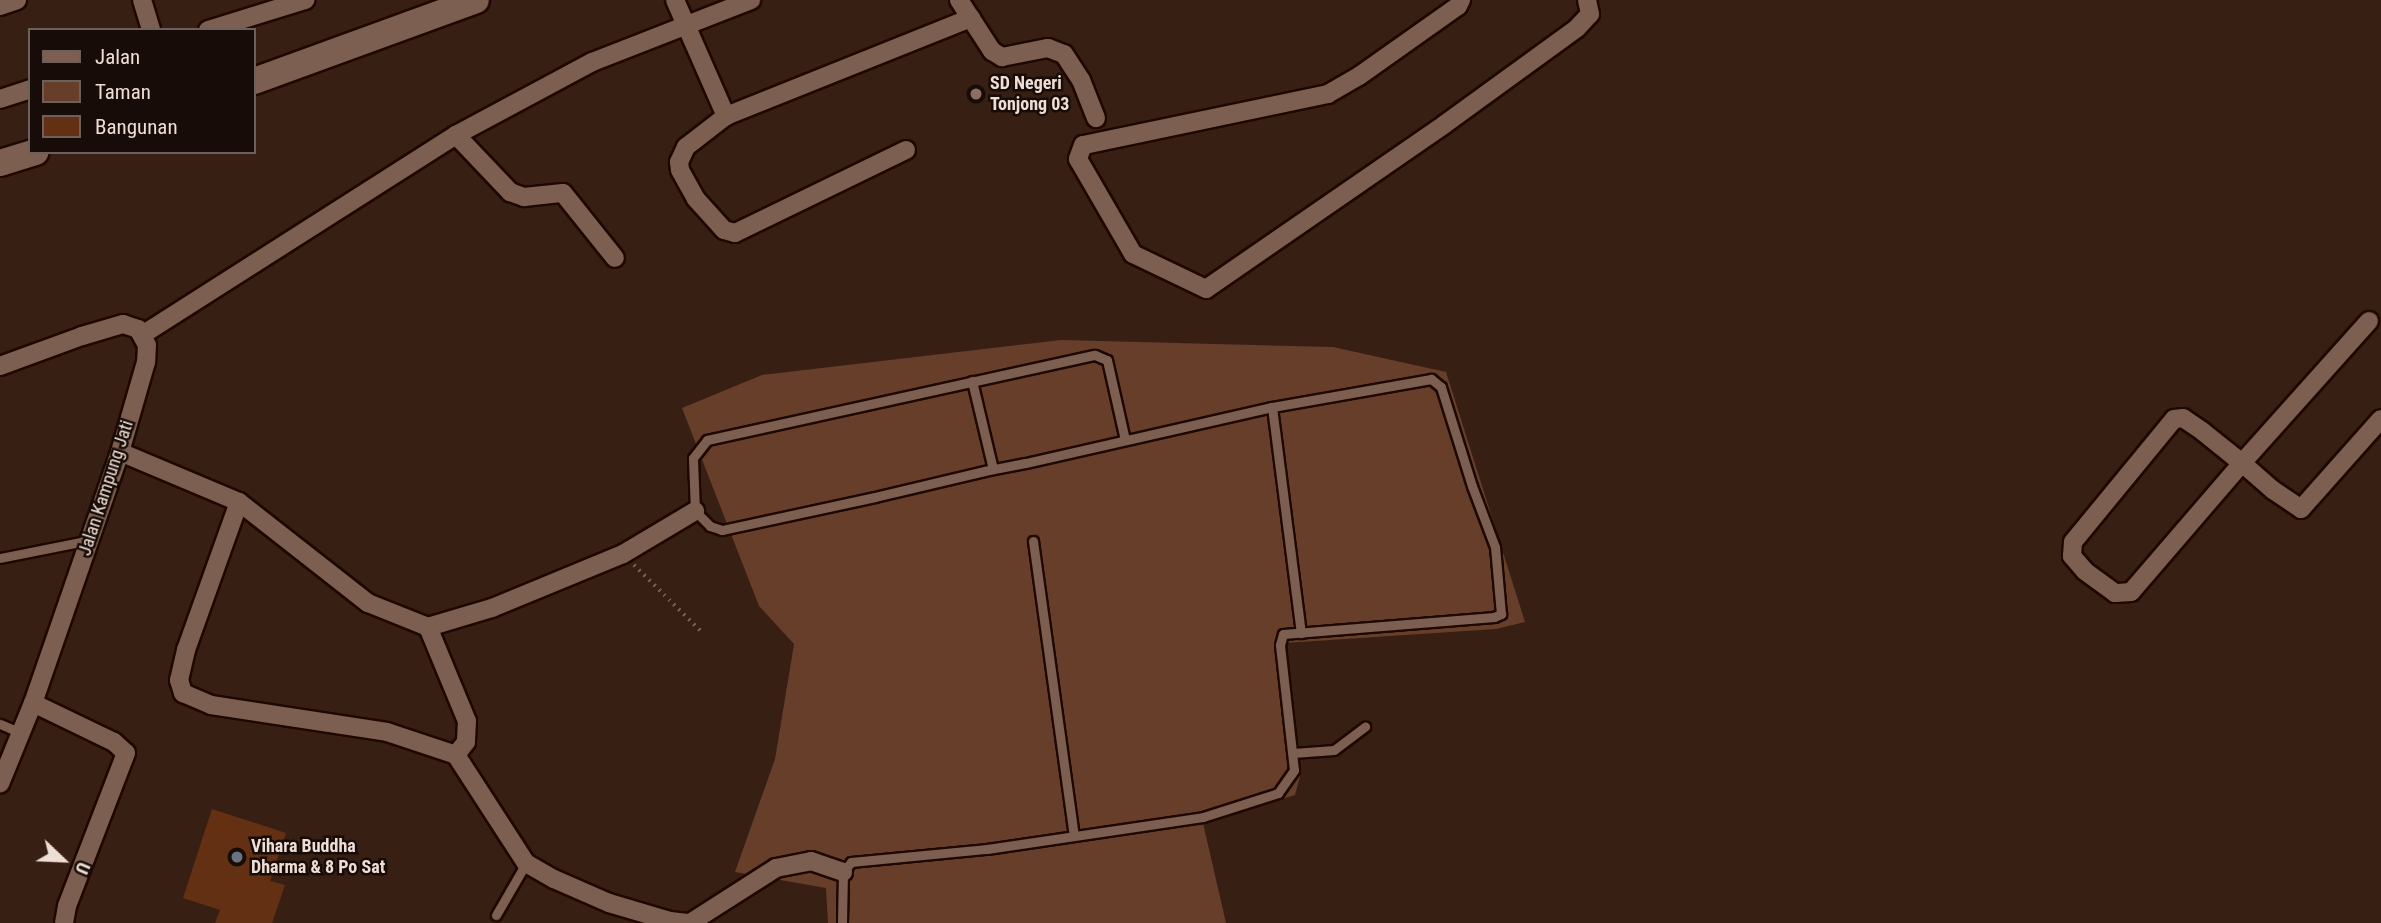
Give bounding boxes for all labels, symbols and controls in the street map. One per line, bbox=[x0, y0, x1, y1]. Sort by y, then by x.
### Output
legend bbox=[28, 28, 256, 154]
text: Jalan bbox=[95, 45, 140, 69]
place label: SD Negeri Tonjong 03 bbox=[990, 73, 1069, 116]
text: Taman bbox=[95, 80, 151, 104]
marker: SD Negeri Tonjong 03 bbox=[968, 86, 984, 102]
text: Bangunan bbox=[95, 115, 178, 139]
street label: Jalan Kampung Jati bbox=[74, 418, 138, 558]
north arrow bbox=[28, 825, 98, 895]
place label: Vihara Buddha Dharma & 8 Po Sat bbox=[251, 836, 385, 878]
marker: Vihara Buddha Dharma & 8 Po Sat bbox=[229, 849, 245, 865]
text: U bbox=[70, 859, 96, 878]

